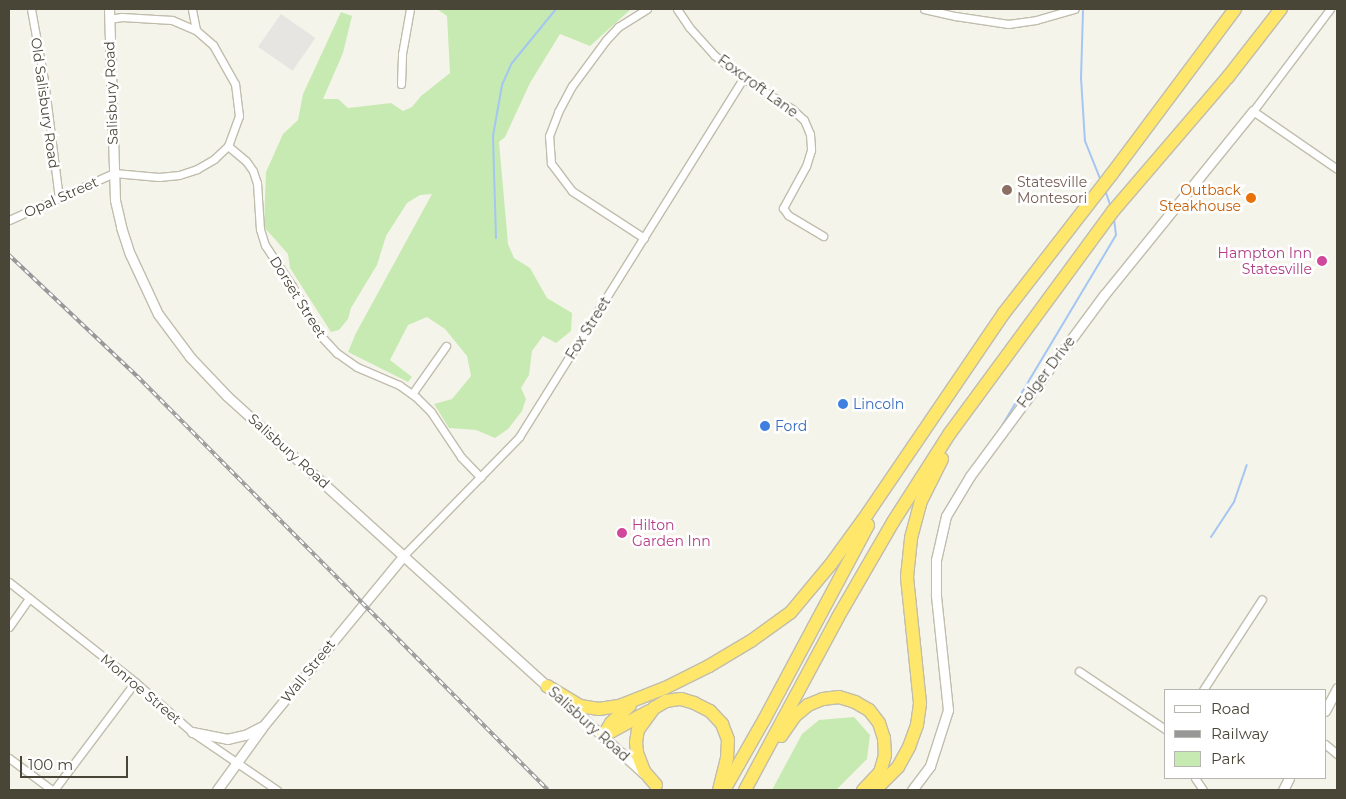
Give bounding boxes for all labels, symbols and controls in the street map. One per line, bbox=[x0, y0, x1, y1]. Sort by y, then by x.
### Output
street label: Old Salisbury Road bbox=[27, 36, 63, 170]
street label: Salisbury Road bbox=[101, 41, 121, 145]
street label: Foxcroft Lane bbox=[715, 51, 801, 121]
street label: Opal Street bbox=[21, 173, 101, 221]
place label: Statesville Montesori bbox=[1017, 174, 1087, 206]
place label: Outback Steakhouse bbox=[1159, 182, 1241, 214]
marker: Statesville Montesori bbox=[1001, 184, 1013, 196]
marker: Outback Steakhouse bbox=[1245, 192, 1257, 204]
place label: Hampton Inn Statesville bbox=[1218, 245, 1312, 278]
street label: Dorset Street bbox=[266, 253, 330, 341]
marker: Hampton Inn Statesville bbox=[1316, 255, 1328, 267]
street label: Fox Street bbox=[562, 294, 614, 362]
street label: Folger Drive bbox=[1014, 333, 1078, 411]
place label: Lincoln bbox=[853, 396, 904, 412]
marker: Lincoln bbox=[837, 398, 849, 410]
street label: Salisbury Road bbox=[245, 410, 333, 492]
place label: Ford bbox=[775, 418, 807, 434]
marker: Ford bbox=[759, 420, 771, 432]
place label: Hilton Garden Inn bbox=[632, 517, 711, 550]
marker: Hilton Garden Inn bbox=[616, 527, 628, 539]
street label: Wall Street bbox=[277, 636, 339, 706]
street label: Monroe Street bbox=[97, 650, 185, 728]
street label: Salisbury Road bbox=[545, 683, 633, 765]
legend bbox=[1164, 689, 1326, 779]
text: Road bbox=[1211, 699, 1250, 718]
text: Railway bbox=[1211, 724, 1268, 743]
scale bar bbox=[22, 746, 130, 778]
text: Park bbox=[1211, 749, 1245, 768]
text: 100 m bbox=[28, 755, 73, 774]

